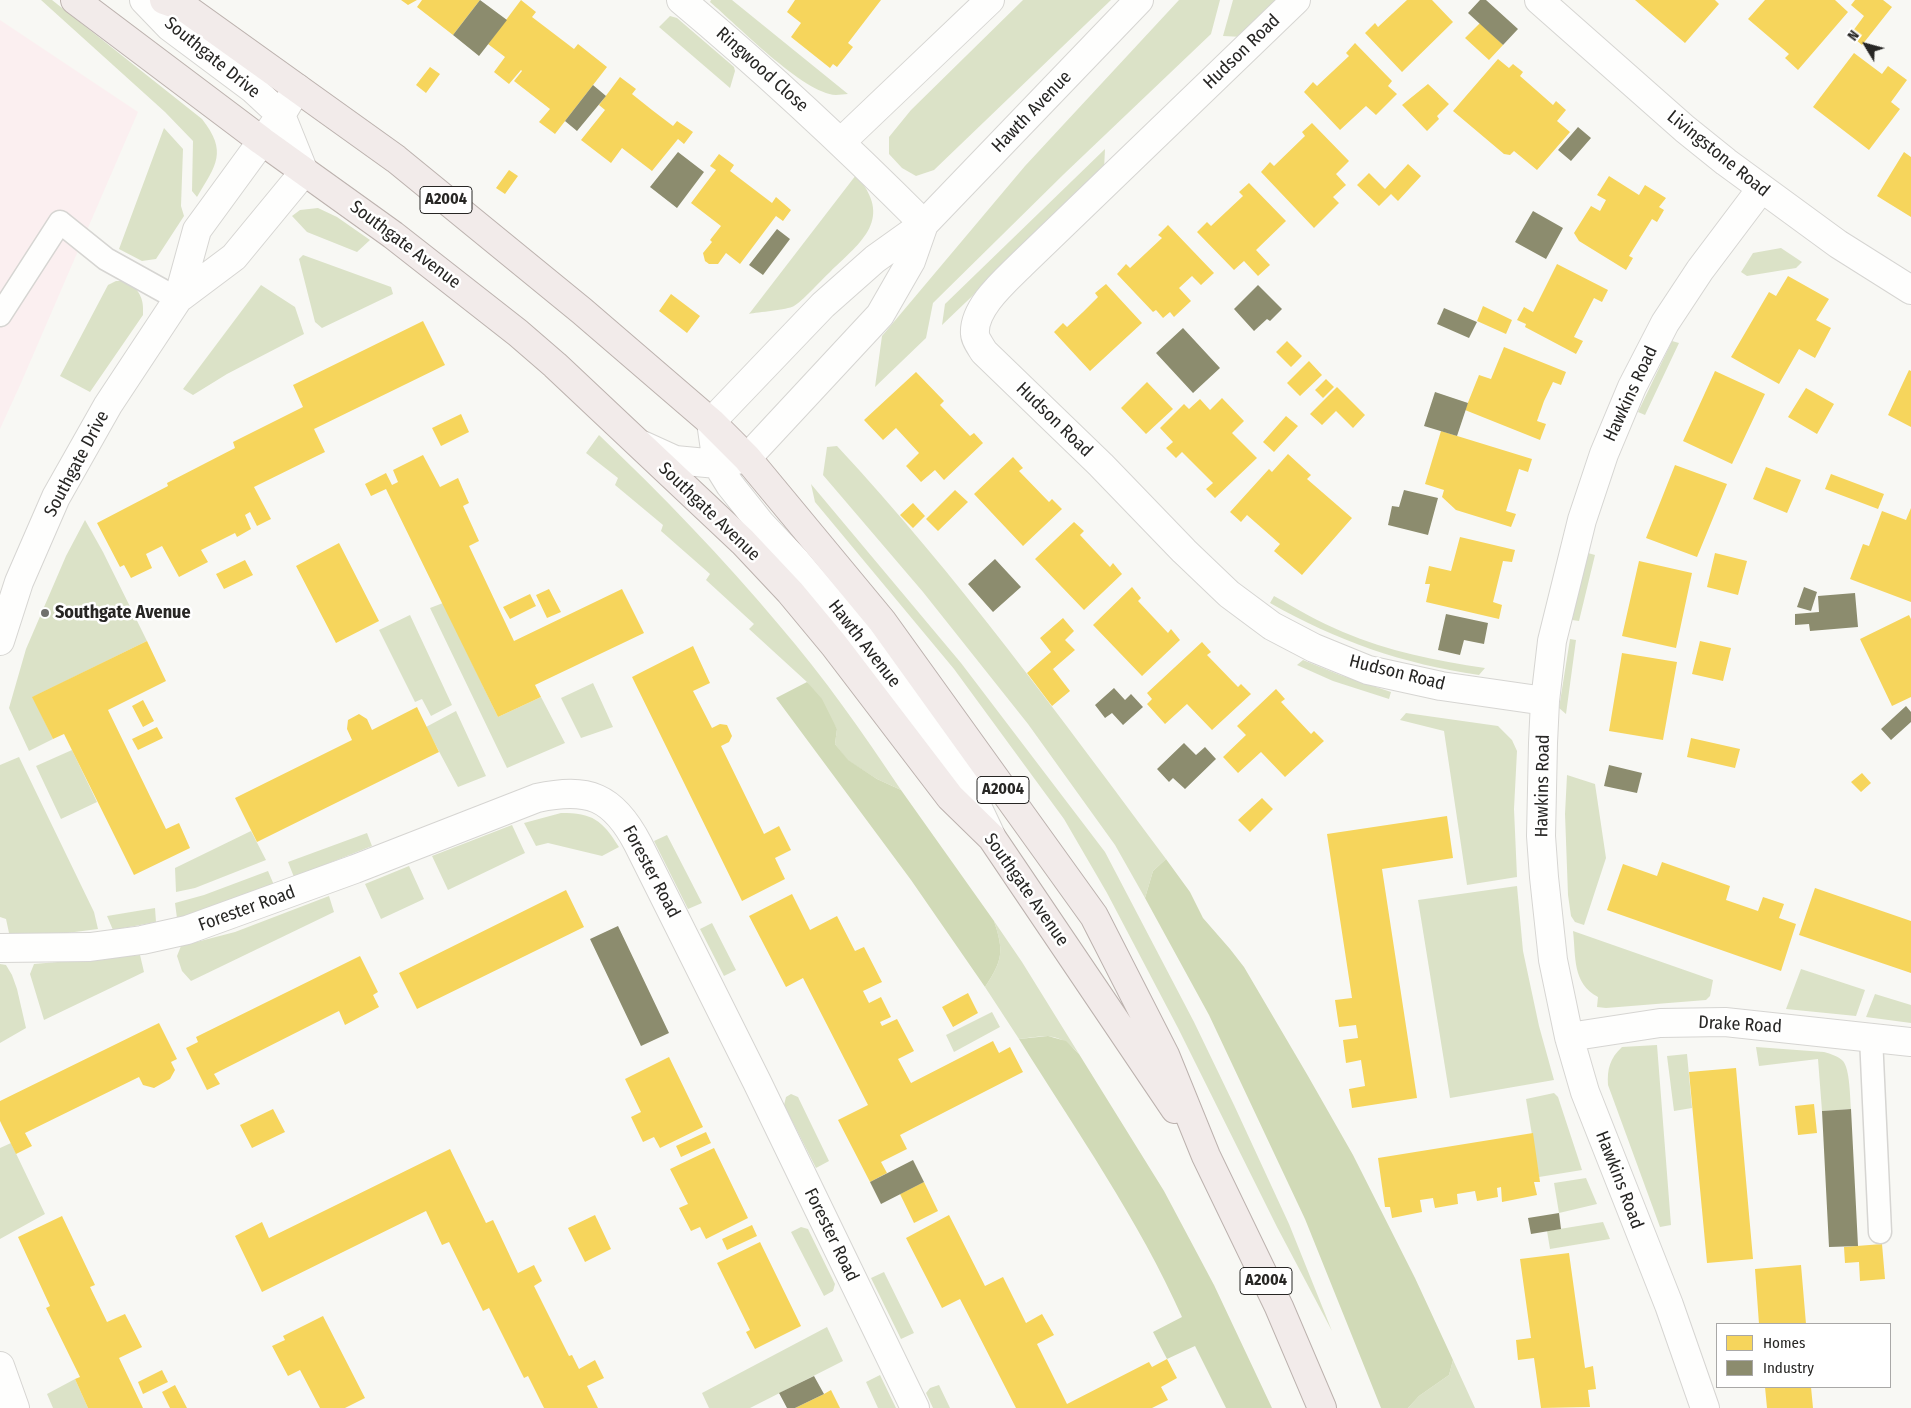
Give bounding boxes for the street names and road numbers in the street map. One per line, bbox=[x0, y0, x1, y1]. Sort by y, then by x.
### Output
street label: Hudson Road bbox=[1199, 10, 1285, 94]
street label: Southgate Drive bbox=[160, 13, 264, 103]
street label: Ringwood Close bbox=[711, 23, 813, 117]
street label: Hawth Avenue bbox=[988, 67, 1076, 157]
street label: Livingstone Road bbox=[1662, 106, 1774, 202]
road number: A2004 bbox=[420, 186, 472, 214]
street label: Southgate Avenue bbox=[345, 196, 465, 294]
street label: Hawkins Road bbox=[1599, 343, 1663, 445]
street label: Hudson Road bbox=[1011, 378, 1097, 462]
street label: Southgate Drive bbox=[40, 407, 114, 521]
street label: Southgate Avenue bbox=[654, 458, 764, 566]
street label: Hawth Avenue bbox=[823, 596, 905, 692]
street label: Hudson Road bbox=[1347, 651, 1447, 695]
street label: Hawkins Road bbox=[1531, 734, 1555, 838]
road number: A2004 bbox=[977, 776, 1029, 804]
street label: Forester Road bbox=[618, 822, 684, 922]
street label: Southgate Avenue bbox=[979, 829, 1073, 951]
street label: Forester Road bbox=[196, 882, 298, 936]
street label: Drake Road bbox=[1698, 1012, 1782, 1038]
street label: Hawkins Road bbox=[1590, 1128, 1648, 1232]
street label: Forester Road bbox=[799, 1185, 863, 1285]
road number: A2004 bbox=[1240, 1268, 1292, 1294]

